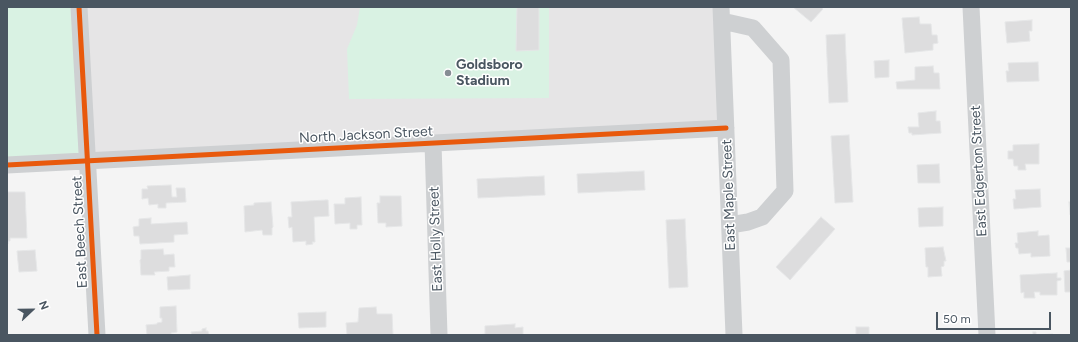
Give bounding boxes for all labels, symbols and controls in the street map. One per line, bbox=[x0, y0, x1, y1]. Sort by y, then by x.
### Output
place label: Goldsboro Stadium bbox=[456, 57, 523, 90]
marker: Goldsboro Stadium bbox=[443, 68, 453, 78]
street label: East Edgerton Street bbox=[967, 105, 991, 237]
street label: North Jackson Street bbox=[299, 123, 433, 147]
street label: East Maple Street bbox=[719, 139, 739, 251]
street label: East Beech Street bbox=[69, 175, 91, 289]
street label: East Holly Street bbox=[426, 186, 446, 292]
north arrow bbox=[12, 290, 52, 330]
text: N bbox=[36, 299, 51, 312]
scale bar bbox=[938, 304, 1053, 330]
text: 50 m bbox=[943, 312, 971, 326]

